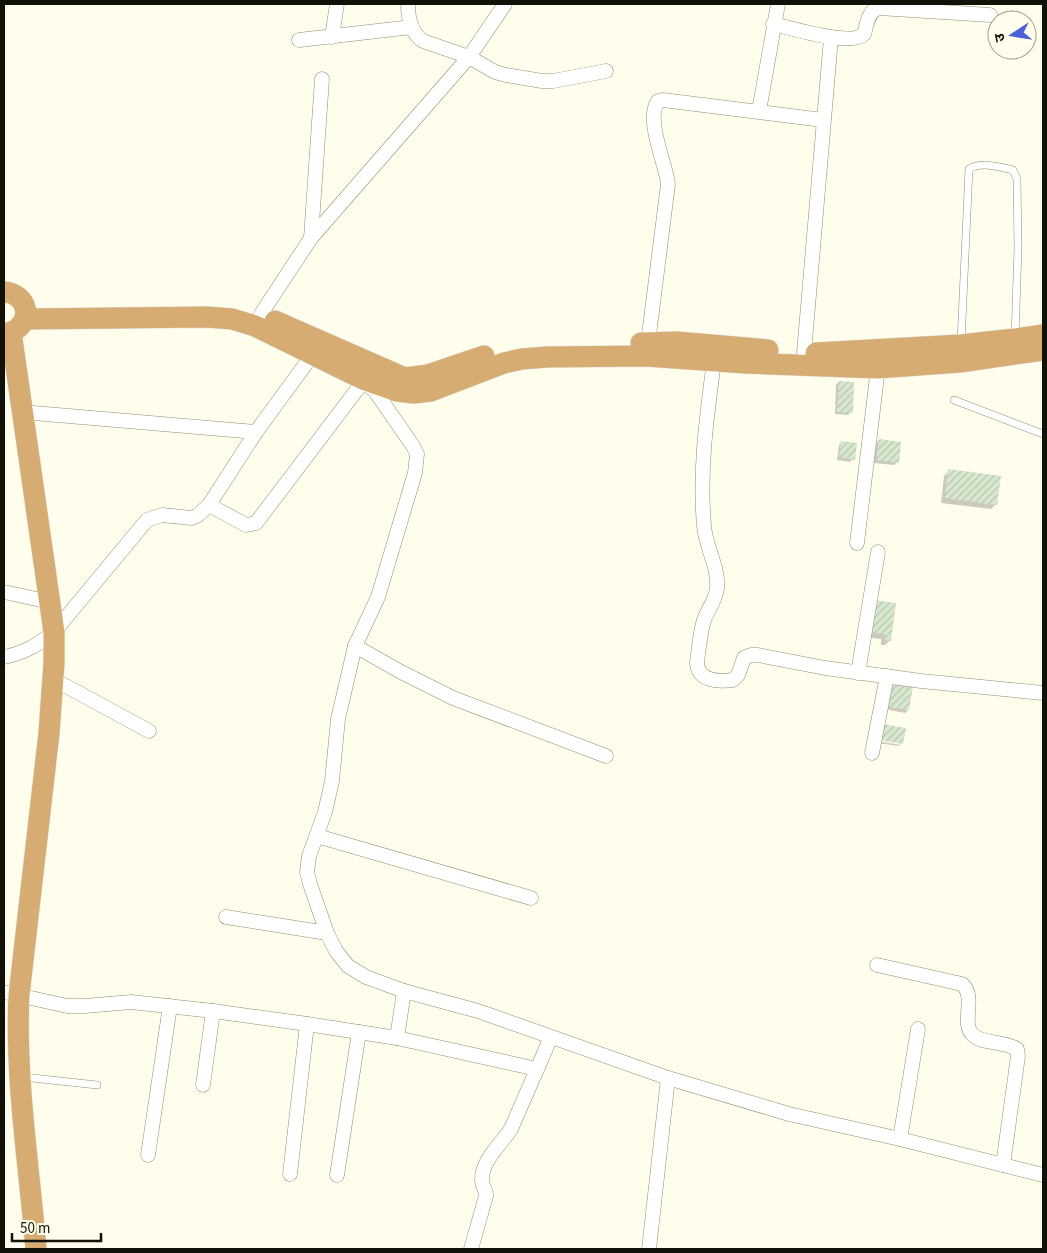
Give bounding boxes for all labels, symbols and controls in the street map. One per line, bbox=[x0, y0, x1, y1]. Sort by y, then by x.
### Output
north arrow bbox=[987, 10, 1037, 60]
text: उ bbox=[989, 31, 1011, 44]
scale bar bbox=[12, 1210, 101, 1242]
text: 50 m bbox=[20, 1218, 50, 1239]

